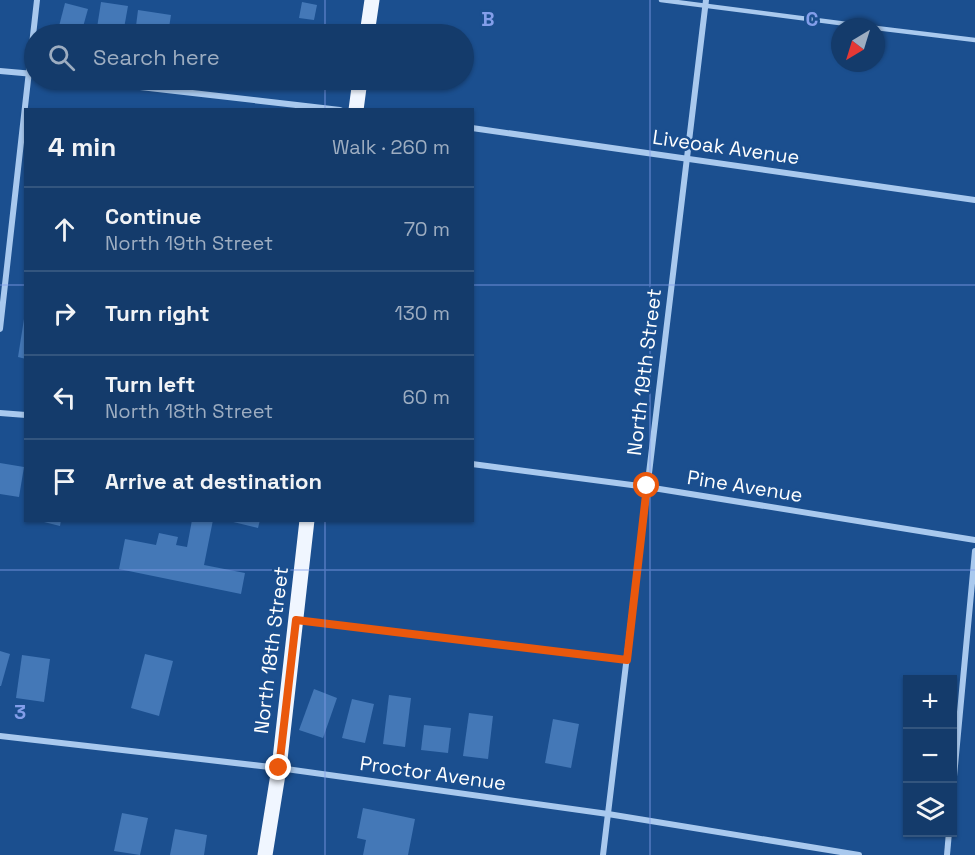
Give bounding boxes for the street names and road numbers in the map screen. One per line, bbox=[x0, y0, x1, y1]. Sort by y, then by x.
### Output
street label: Liveoak Avenue bbox=[651, 124, 801, 170]
street label: North 19th Street bbox=[621, 287, 667, 457]
street label: Pine Avenue bbox=[685, 464, 805, 508]
street label: North 18th Street bbox=[248, 565, 294, 735]
street label: Proctor Avenue bbox=[358, 750, 508, 796]

